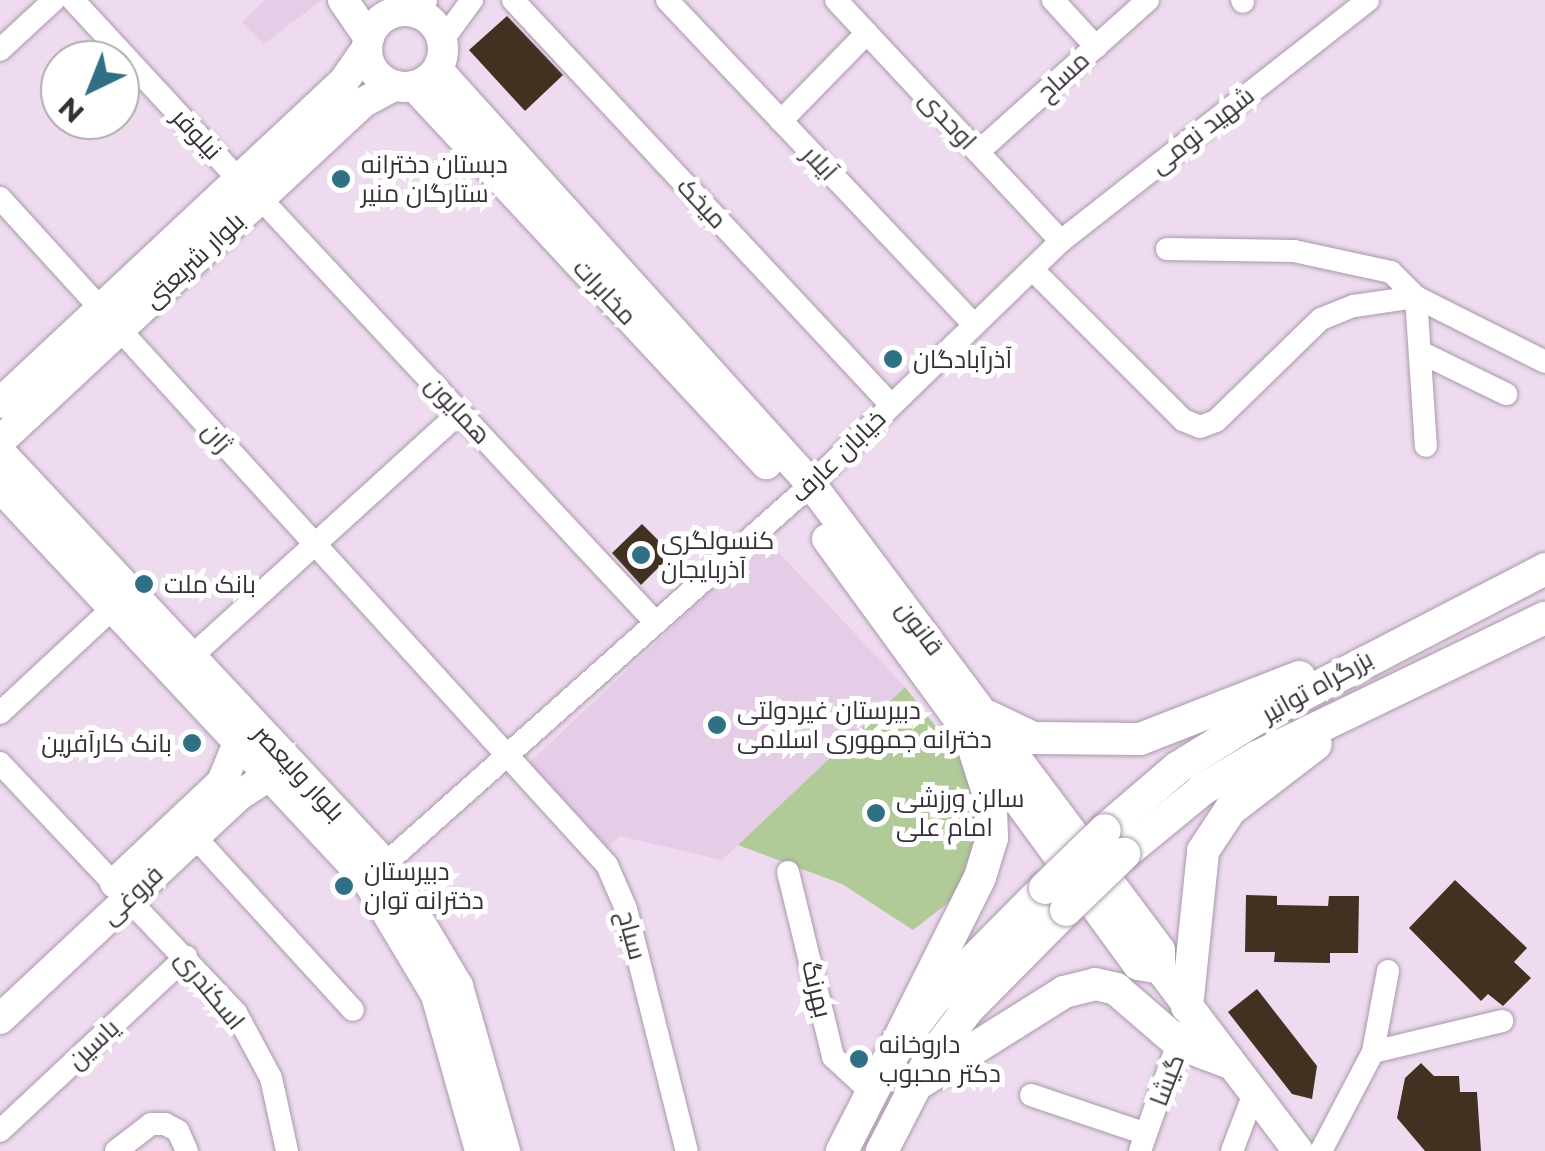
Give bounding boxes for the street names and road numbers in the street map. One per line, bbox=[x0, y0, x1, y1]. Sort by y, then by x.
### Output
street label: مساح bbox=[1031, 45, 1095, 107]
street label: شهید نومی bbox=[1144, 80, 1260, 180]
street label: اوحدی bbox=[913, 84, 983, 156]
street label: نیلوفر bbox=[166, 102, 228, 166]
street label: آیلار bbox=[796, 139, 844, 187]
street label: میخک bbox=[671, 171, 733, 235]
street label: بلوار شریعتى bbox=[137, 206, 251, 314]
street label: مخابرات bbox=[567, 253, 643, 331]
street label: همایون bbox=[419, 370, 497, 450]
street label: خیابان عارف bbox=[784, 403, 892, 509]
street label: ژان bbox=[196, 416, 238, 458]
street label: قانون bbox=[890, 595, 950, 661]
street label: بزرگراه توانیر bbox=[1256, 643, 1378, 729]
street label: بلوار ولیعصر bbox=[247, 719, 351, 827]
street label: فروغى bbox=[95, 859, 169, 931]
street label: سیاح bbox=[611, 907, 653, 963]
street label: اسکندری bbox=[169, 944, 251, 1036]
street label: بهرنگ bbox=[795, 957, 839, 1021]
street label: یاسین bbox=[61, 1013, 125, 1075]
street label: گیشا bbox=[1143, 1050, 1191, 1110]

